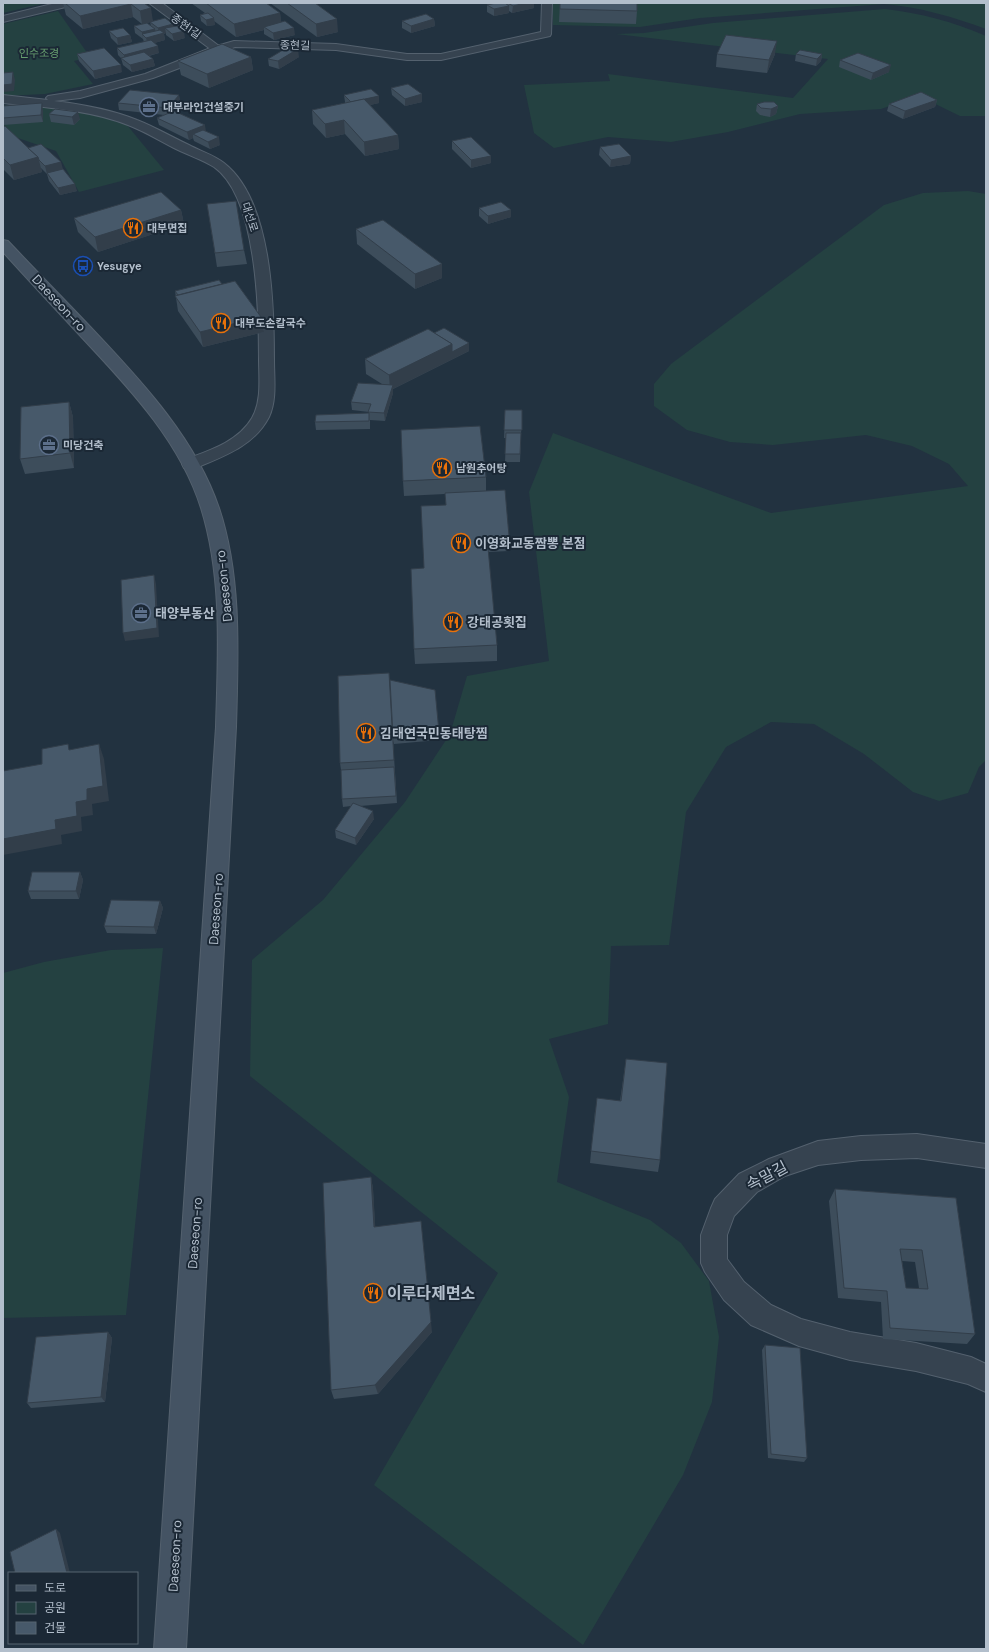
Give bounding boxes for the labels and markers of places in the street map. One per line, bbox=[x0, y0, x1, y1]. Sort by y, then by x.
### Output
office icon: 대부라인건설중기 bbox=[138, 96, 160, 118]
place label: 대부라인건설중기 bbox=[163, 100, 244, 114]
restaurant icon: 대부면집 bbox=[122, 217, 144, 239]
place label: 대부면집 bbox=[147, 221, 187, 235]
bus stop icon: Yesugye bbox=[72, 255, 94, 277]
place label: Yesugye bbox=[97, 259, 142, 273]
restaurant icon: 대부도손칼국수 bbox=[210, 312, 232, 334]
place label: 대부도손칼국수 bbox=[235, 316, 306, 330]
office icon: 미당건축 bbox=[38, 434, 60, 456]
place label: 미당건축 bbox=[63, 438, 103, 452]
restaurant icon: 남원추어탕 bbox=[431, 457, 453, 479]
place label: 남원추어탕 bbox=[456, 461, 507, 475]
restaurant icon: 이영화교동짬뽕 본점 bbox=[450, 532, 472, 554]
place label: 이영화교동짬뽕 본점 bbox=[475, 535, 586, 552]
office icon: 태양부동산 bbox=[130, 602, 152, 624]
place label: 태양부동산 bbox=[155, 605, 215, 622]
restaurant icon: 강태공횟집 bbox=[442, 611, 464, 633]
place label: 강태공횟집 bbox=[467, 614, 527, 631]
restaurant icon: 김태연국민동태탕찜 bbox=[355, 722, 377, 744]
place label: 김태연국민동태탕찜 bbox=[380, 725, 488, 742]
restaurant icon: 이루다제면소 bbox=[362, 1282, 384, 1304]
place label: 이루다제면소 bbox=[387, 1283, 476, 1304]

